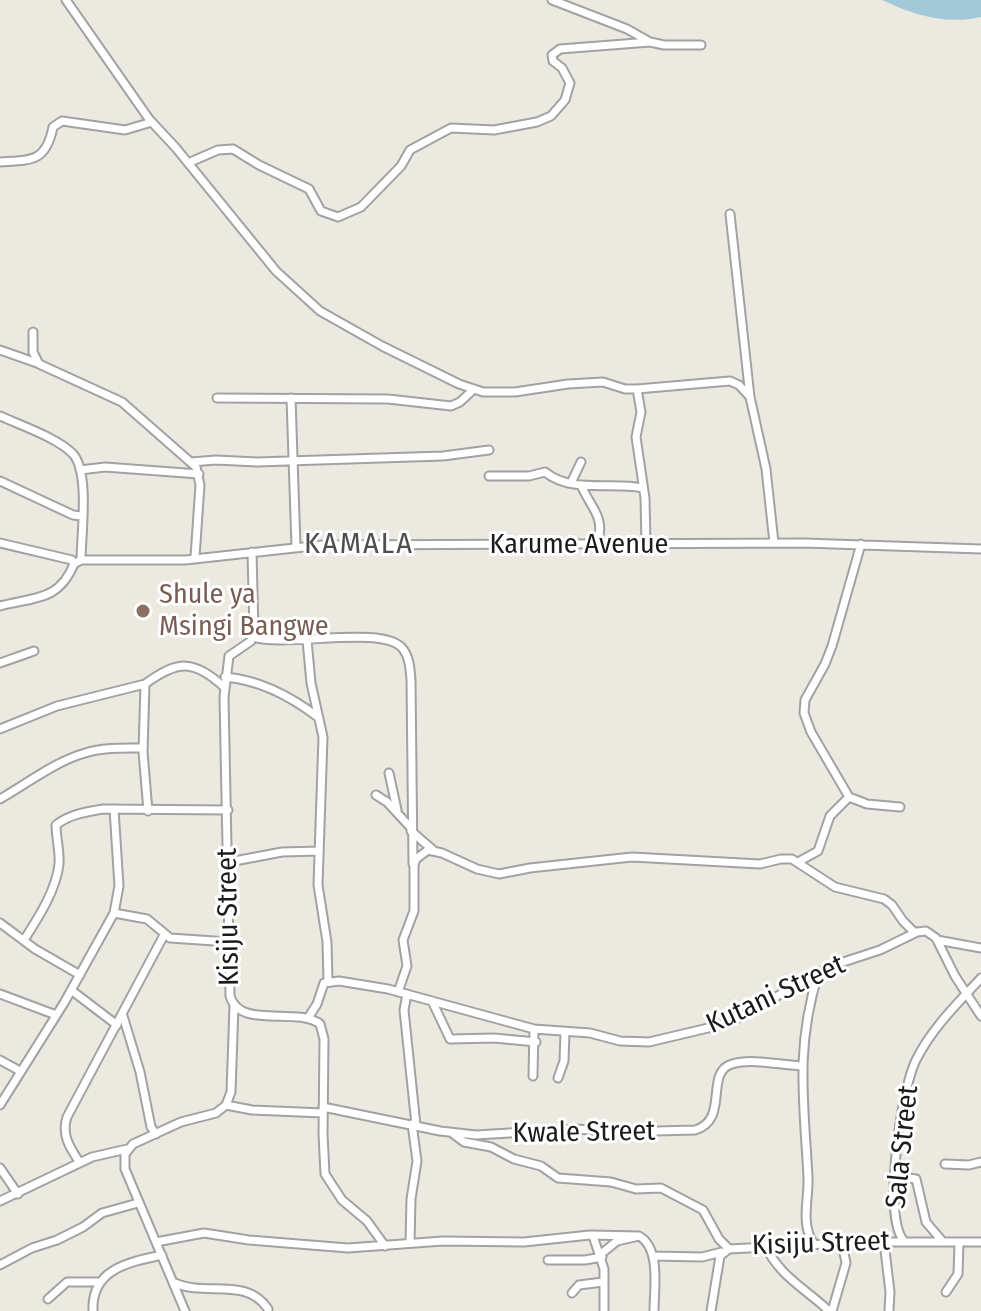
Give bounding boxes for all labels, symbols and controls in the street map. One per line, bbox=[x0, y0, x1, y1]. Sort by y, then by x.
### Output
district label: KAMALA bbox=[304, 527, 414, 563]
street label: Karume Avenue bbox=[490, 528, 668, 562]
place label: Shule ya Msingi Bangwe bbox=[159, 578, 329, 644]
marker: Shule ya Msingi Bangwe bbox=[134, 602, 152, 620]
street label: Kisiju Street bbox=[211, 848, 247, 986]
street label: Kutani Street bbox=[701, 948, 851, 1042]
street label: Sala Street bbox=[880, 1084, 926, 1210]
street label: Kwale Street bbox=[512, 1115, 656, 1151]
street label: Kisiju Street bbox=[751, 1225, 891, 1263]

